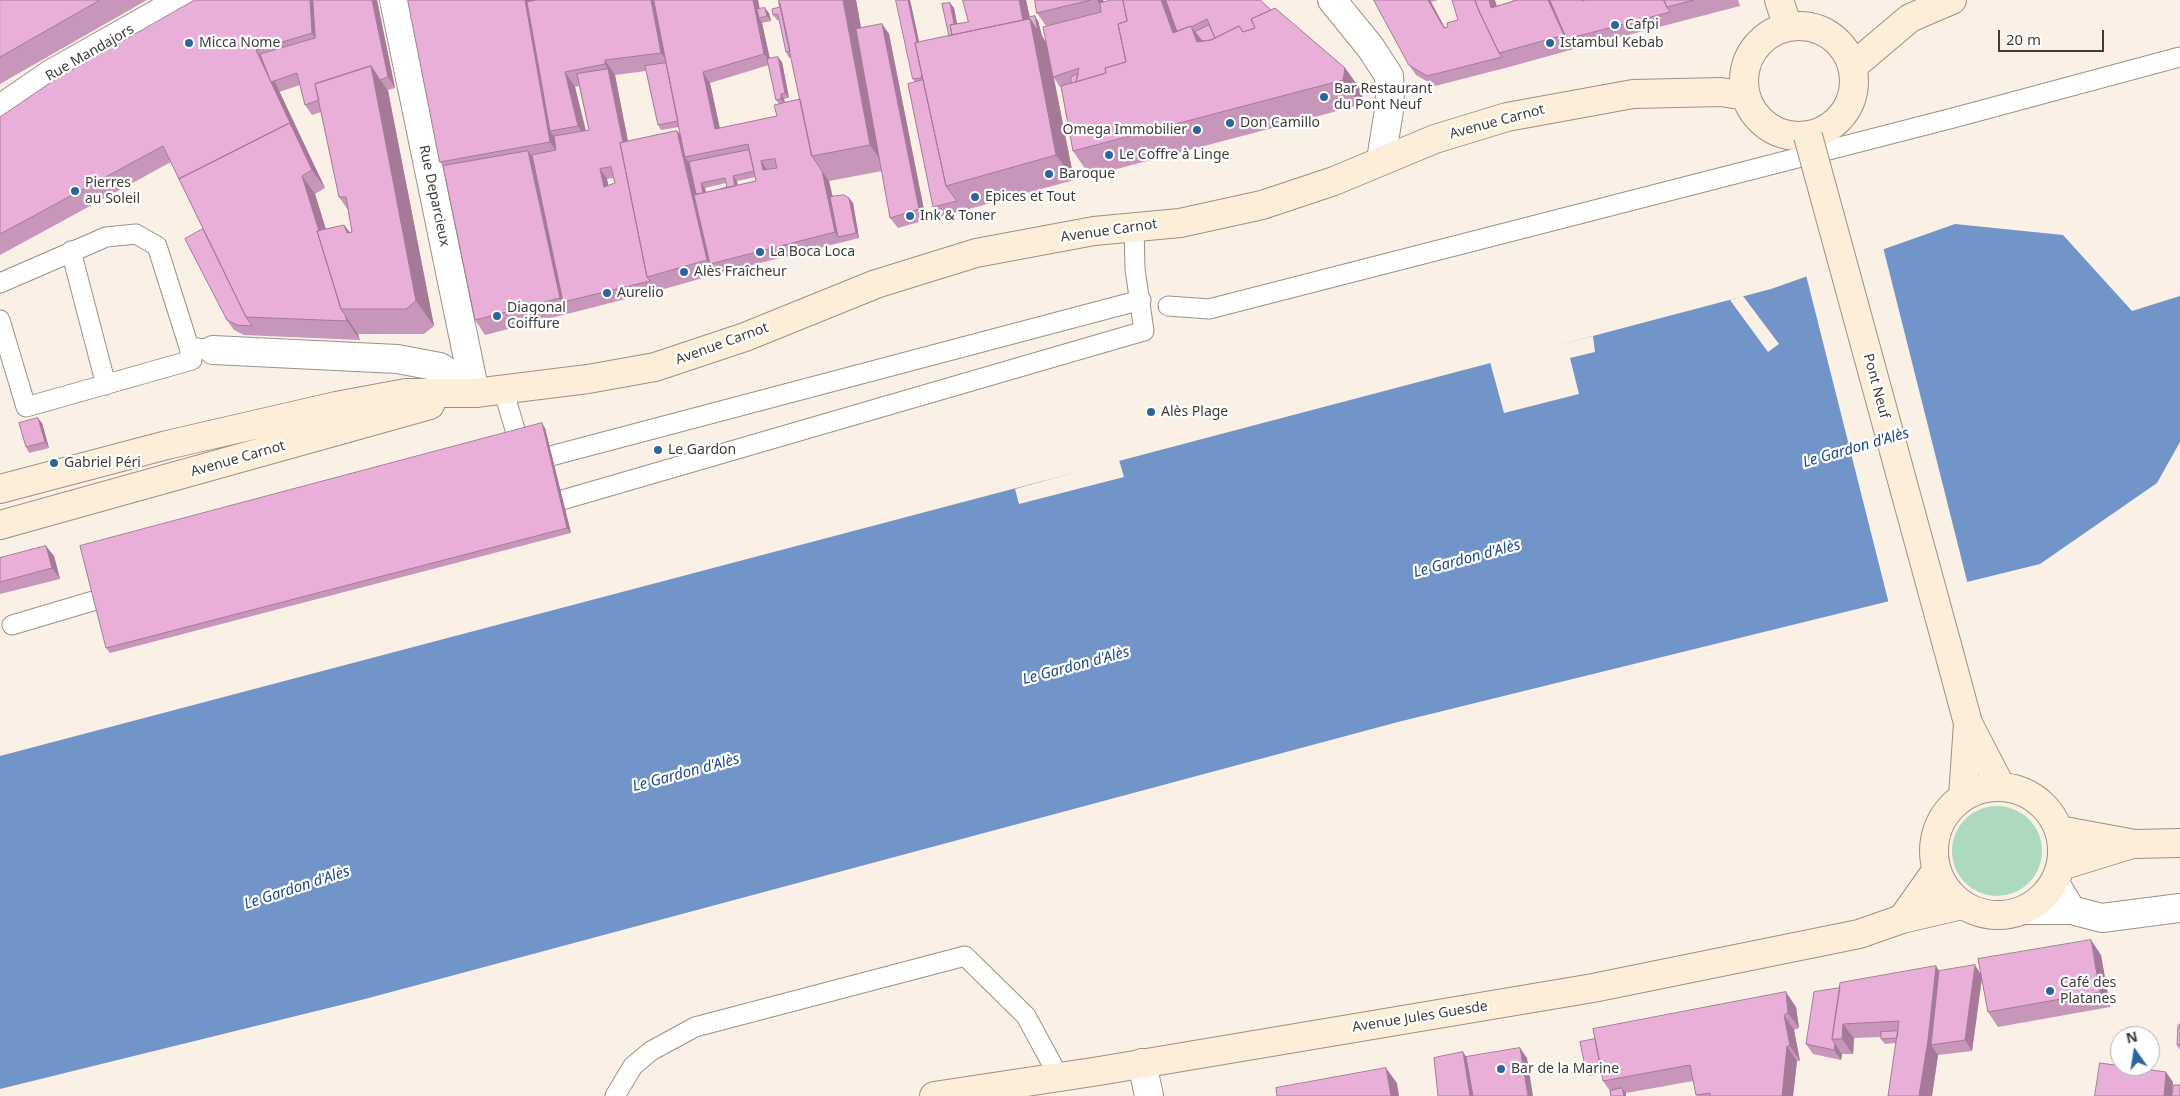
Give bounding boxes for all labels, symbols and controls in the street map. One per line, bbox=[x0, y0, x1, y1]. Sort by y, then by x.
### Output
place label: Cafpi bbox=[1625, 17, 1659, 33]
marker: Cafpi bbox=[1609, 19, 1621, 31]
scale bar bbox=[2000, 20, 2106, 52]
street label: Rue Mandajors bbox=[43, 21, 137, 85]
text: 20 m bbox=[2006, 29, 2041, 49]
place label: Micca Nome bbox=[199, 35, 280, 51]
place label: Istambul Kebab bbox=[1560, 35, 1664, 51]
marker: Micca Nome bbox=[183, 37, 195, 49]
marker: Istambul Kebab bbox=[1544, 37, 1556, 49]
place label: Bar Restaurant du Pont Neuf bbox=[1334, 81, 1432, 114]
marker: Bar Restaurant du Pont Neuf bbox=[1318, 91, 1330, 103]
street label: Avenue Carnot bbox=[1448, 101, 1546, 143]
place label: Don Camillo bbox=[1240, 115, 1320, 131]
marker: Don Camillo bbox=[1224, 117, 1236, 129]
place label: Omega Immobilier bbox=[1062, 122, 1187, 138]
marker: Omega Immobilier bbox=[1191, 124, 1203, 136]
street label: Rue Deparcieux bbox=[415, 144, 453, 248]
place label: Le Coffre à Linge bbox=[1119, 147, 1229, 163]
marker: Le Coffre à Linge bbox=[1103, 149, 1115, 161]
place label: Baroque bbox=[1059, 166, 1115, 182]
marker: Baroque bbox=[1043, 168, 1055, 180]
place label: Pierres au Soleil bbox=[85, 175, 140, 208]
marker: Pierres au Soleil bbox=[69, 185, 81, 197]
place label: Epices et Tout bbox=[985, 189, 1076, 205]
marker: Epices et Tout bbox=[969, 191, 981, 203]
place label: Ink & Toner bbox=[920, 208, 996, 224]
marker: Ink & Toner bbox=[904, 210, 916, 222]
street label: Avenue Carnot bbox=[1060, 216, 1158, 246]
place label: La Boca Loca bbox=[770, 244, 855, 260]
marker: La Boca Loca bbox=[754, 246, 766, 258]
place label: Alès Fraîcheur bbox=[694, 264, 787, 280]
marker: Alès Fraîcheur bbox=[678, 266, 690, 278]
place label: Aurelio bbox=[617, 285, 664, 301]
marker: Aurelio bbox=[601, 287, 613, 299]
place label: Diagonal Coiffure bbox=[507, 300, 566, 332]
marker: Diagonal Coiffure bbox=[491, 310, 503, 322]
street label: Avenue Carnot bbox=[673, 319, 771, 369]
street label: Pont Neuf bbox=[1859, 352, 1893, 420]
place label: Alès Plage bbox=[1161, 404, 1228, 420]
marker: Alès Plage bbox=[1145, 406, 1157, 418]
water label: Le Gardon d'Alès bbox=[1801, 424, 1911, 472]
street label: Avenue Carnot bbox=[189, 437, 287, 481]
place label: Le Gardon bbox=[668, 442, 736, 458]
marker: Le Gardon bbox=[652, 444, 664, 456]
place label: Gabriel Péri bbox=[64, 455, 141, 471]
marker: Gabriel Péri bbox=[48, 457, 60, 469]
water label: Le Gardon d'Alès bbox=[1412, 536, 1522, 582]
water label: Le Gardon d'Alès bbox=[1021, 643, 1131, 689]
water label: Le Gardon d'Alès bbox=[631, 750, 741, 796]
water label: Le Gardon d'Alès bbox=[242, 862, 352, 914]
place label: Café des Platanes bbox=[2060, 975, 2116, 1008]
marker: Café des Platanes bbox=[2044, 985, 2056, 997]
street label: Avenue Jules Guesde bbox=[1351, 998, 1489, 1036]
north arrow bbox=[2110, 1026, 2160, 1076]
text: N bbox=[2124, 1026, 2139, 1047]
place label: Bar de la Marine bbox=[1511, 1061, 1619, 1077]
marker: Bar de la Marine bbox=[1495, 1063, 1507, 1075]

